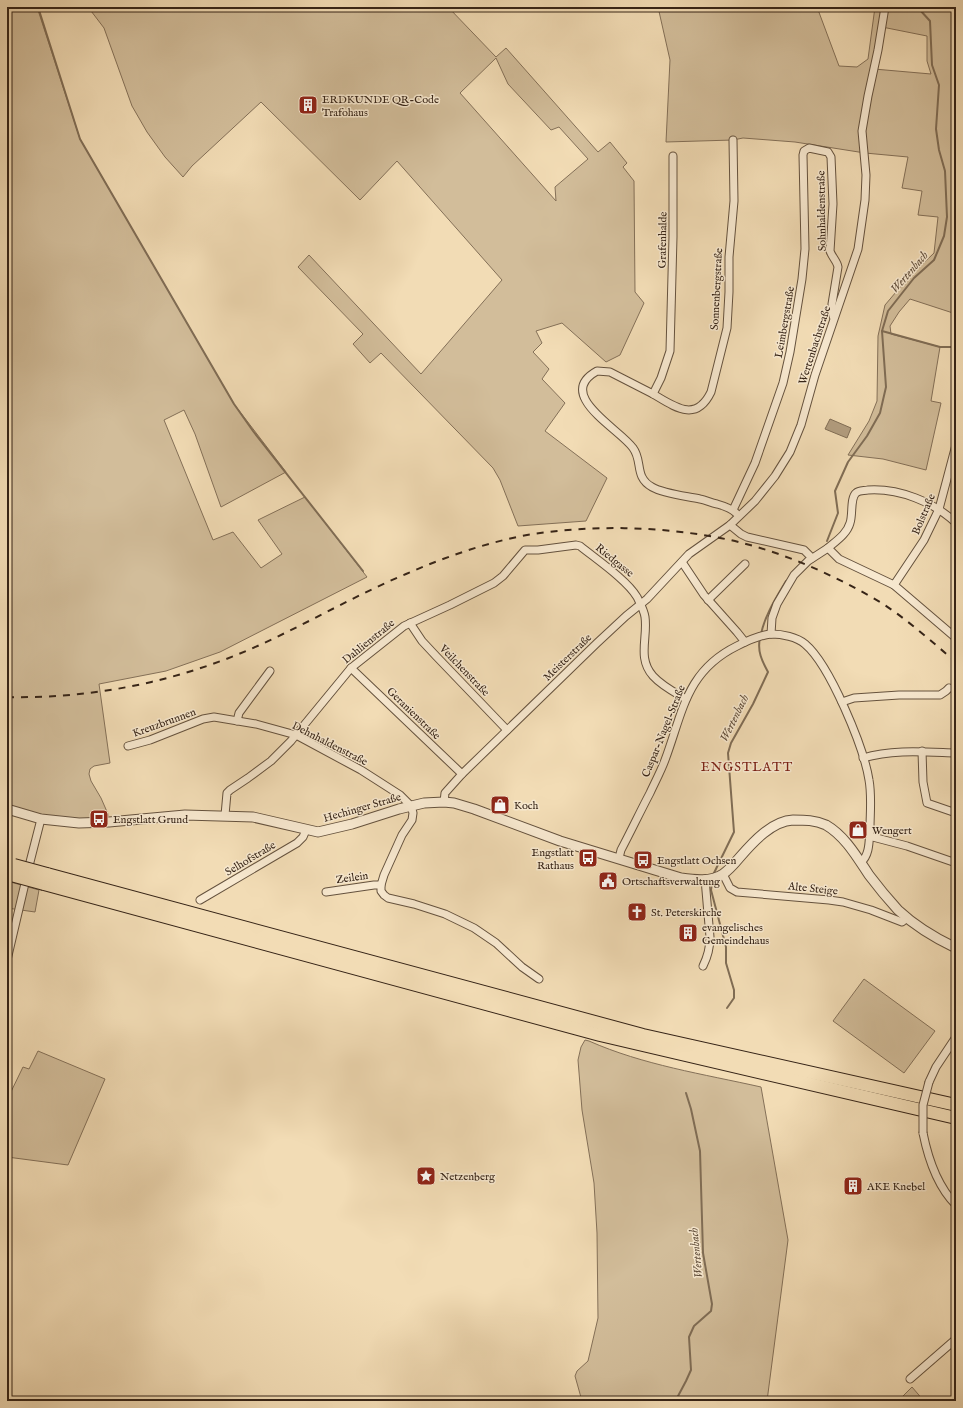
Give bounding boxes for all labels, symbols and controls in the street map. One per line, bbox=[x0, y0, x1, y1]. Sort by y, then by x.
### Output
place label: ERDKUNDE QR-Code Trafohaus bbox=[322, 93, 439, 120]
building icon: ERDKUNDE QR-Code Trafohaus bbox=[297, 94, 319, 116]
street label: Sohnhaldenstraße bbox=[814, 170, 830, 251]
street label: Grafenhalde bbox=[656, 211, 670, 269]
street label: Sonnenbergstraße bbox=[708, 248, 726, 330]
water label: Wertenbach bbox=[887, 248, 932, 296]
street label: Leimbergstraße bbox=[772, 285, 798, 359]
street label: Wertenbachstraße bbox=[796, 304, 834, 386]
street label: Bolstraße bbox=[909, 492, 939, 537]
street label: Riedgasse bbox=[592, 541, 637, 581]
street label: Dahlienstraße bbox=[340, 616, 398, 667]
street label: Meisterstraße bbox=[540, 631, 595, 684]
street label: Veilchenstraße bbox=[436, 641, 492, 699]
street label: Caspar-Nagel-Straße bbox=[639, 683, 689, 780]
street label: Geranienstraße bbox=[383, 685, 443, 743]
water label: Wertenbach bbox=[717, 692, 752, 744]
street label: Kreuzbrunnen bbox=[131, 705, 198, 741]
street label: Dehnhaldenstraße bbox=[289, 719, 370, 769]
district label: ENGSTLATT bbox=[701, 759, 793, 776]
street label: Hechinger Straße bbox=[322, 790, 403, 826]
shop icon: Koch bbox=[489, 794, 511, 816]
place label: Koch bbox=[514, 799, 539, 813]
bus stop icon: Engstlatt Grund bbox=[88, 808, 110, 830]
place label: Engstlatt Grund bbox=[113, 813, 188, 827]
shop icon: Wengert bbox=[847, 819, 869, 841]
place label: Wengert bbox=[872, 824, 912, 838]
street label: Selhofstraße bbox=[223, 838, 278, 879]
place label: Engstlatt Rathaus bbox=[532, 846, 574, 873]
bus stop icon: Engstlatt Rathaus bbox=[577, 847, 599, 869]
bus stop icon: Engstlatt Ochsen bbox=[632, 849, 654, 871]
place label: Engstlatt Ochsen bbox=[657, 854, 736, 868]
street label: Zeilein bbox=[335, 869, 369, 887]
public building icon: Ortschaftsverwaltung bbox=[597, 870, 619, 892]
place label: Ortschaftsverwaltung bbox=[622, 875, 721, 889]
street label: Alte Steige bbox=[786, 879, 839, 899]
church icon: St. Peterskirche bbox=[626, 901, 648, 923]
place label: St. Peterskirche bbox=[651, 906, 722, 920]
place label: evangelisches Gemeindehaus bbox=[702, 921, 769, 948]
building icon: evangelisches Gemeindehaus bbox=[677, 922, 699, 944]
place icon: Netzenberg bbox=[415, 1165, 437, 1187]
place label: Netzenberg bbox=[440, 1170, 496, 1184]
building icon: AKE Knebel bbox=[842, 1175, 864, 1197]
place label: AKE Knebel bbox=[866, 1180, 925, 1194]
water label: Wertenbach bbox=[686, 1227, 707, 1279]

